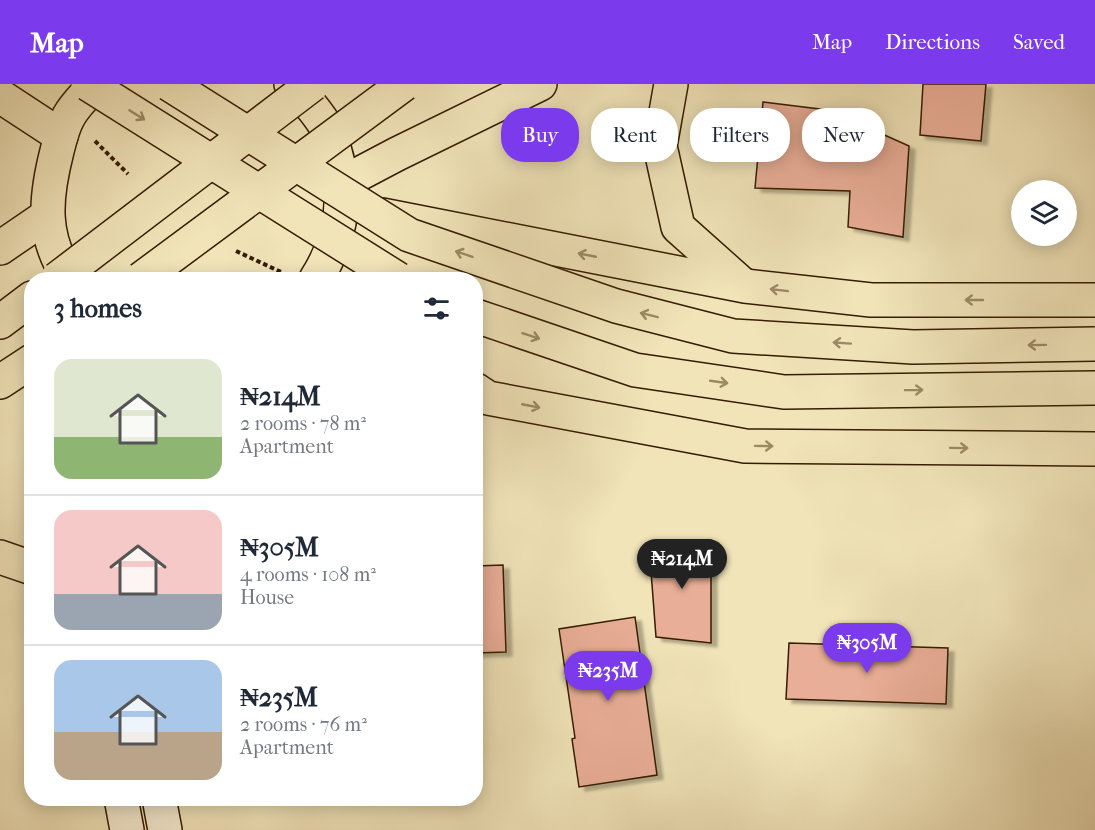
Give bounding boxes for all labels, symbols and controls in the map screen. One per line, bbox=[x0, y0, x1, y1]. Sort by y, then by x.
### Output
text: Map bbox=[30, 26, 84, 59]
text: Map bbox=[812, 30, 852, 54]
text: Directions bbox=[885, 30, 980, 54]
text: Saved bbox=[1013, 30, 1065, 54]
chip: Buy bbox=[501, 108, 579, 162]
chip: Rent bbox=[591, 108, 678, 162]
chip: Filters bbox=[690, 108, 790, 162]
chip: New bbox=[802, 108, 885, 162]
one-way arrow bbox=[128, 110, 145, 122]
map controls bbox=[1011, 180, 1077, 246]
button: layers bbox=[1011, 180, 1077, 246]
one-way arrow bbox=[455, 248, 474, 259]
one-way arrow bbox=[578, 249, 598, 260]
one-way arrow bbox=[770, 284, 790, 295]
icon: filters bbox=[420, 292, 453, 325]
text: 3 homes bbox=[54, 293, 142, 324]
one-way arrow bbox=[964, 294, 984, 306]
one-way arrow bbox=[640, 308, 659, 320]
one-way arrow bbox=[521, 331, 540, 342]
one-way arrow bbox=[832, 337, 852, 348]
one-way arrow bbox=[1027, 339, 1047, 351]
one-way arrow bbox=[709, 377, 729, 388]
text: ₦214M bbox=[240, 381, 321, 412]
icon: home bbox=[102, 383, 174, 455]
one-way arrow bbox=[903, 385, 923, 396]
one-way arrow bbox=[521, 401, 540, 412]
text: 2 rooms · 78 m² bbox=[240, 412, 366, 435]
text: Apartment bbox=[240, 435, 334, 458]
one-way arrow bbox=[754, 440, 774, 452]
one-way arrow bbox=[949, 442, 969, 454]
text: ₦305M bbox=[240, 532, 319, 563]
icon: home bbox=[102, 534, 174, 606]
pin: ₦214M bbox=[640, 539, 724, 590]
text: ₦214M bbox=[651, 547, 713, 570]
text: 4 rooms · 108 m² bbox=[240, 563, 376, 586]
text: House bbox=[240, 586, 294, 609]
pin: ₦305M bbox=[825, 623, 909, 674]
text: ₦305M bbox=[837, 631, 897, 654]
pin: ₦235M bbox=[566, 651, 650, 702]
text: ₦235M bbox=[578, 659, 638, 682]
text: ₦235M bbox=[240, 682, 318, 713]
icon: home bbox=[102, 684, 174, 756]
text: 2 rooms · 76 m² bbox=[240, 713, 367, 736]
text: Apartment bbox=[240, 736, 334, 759]

